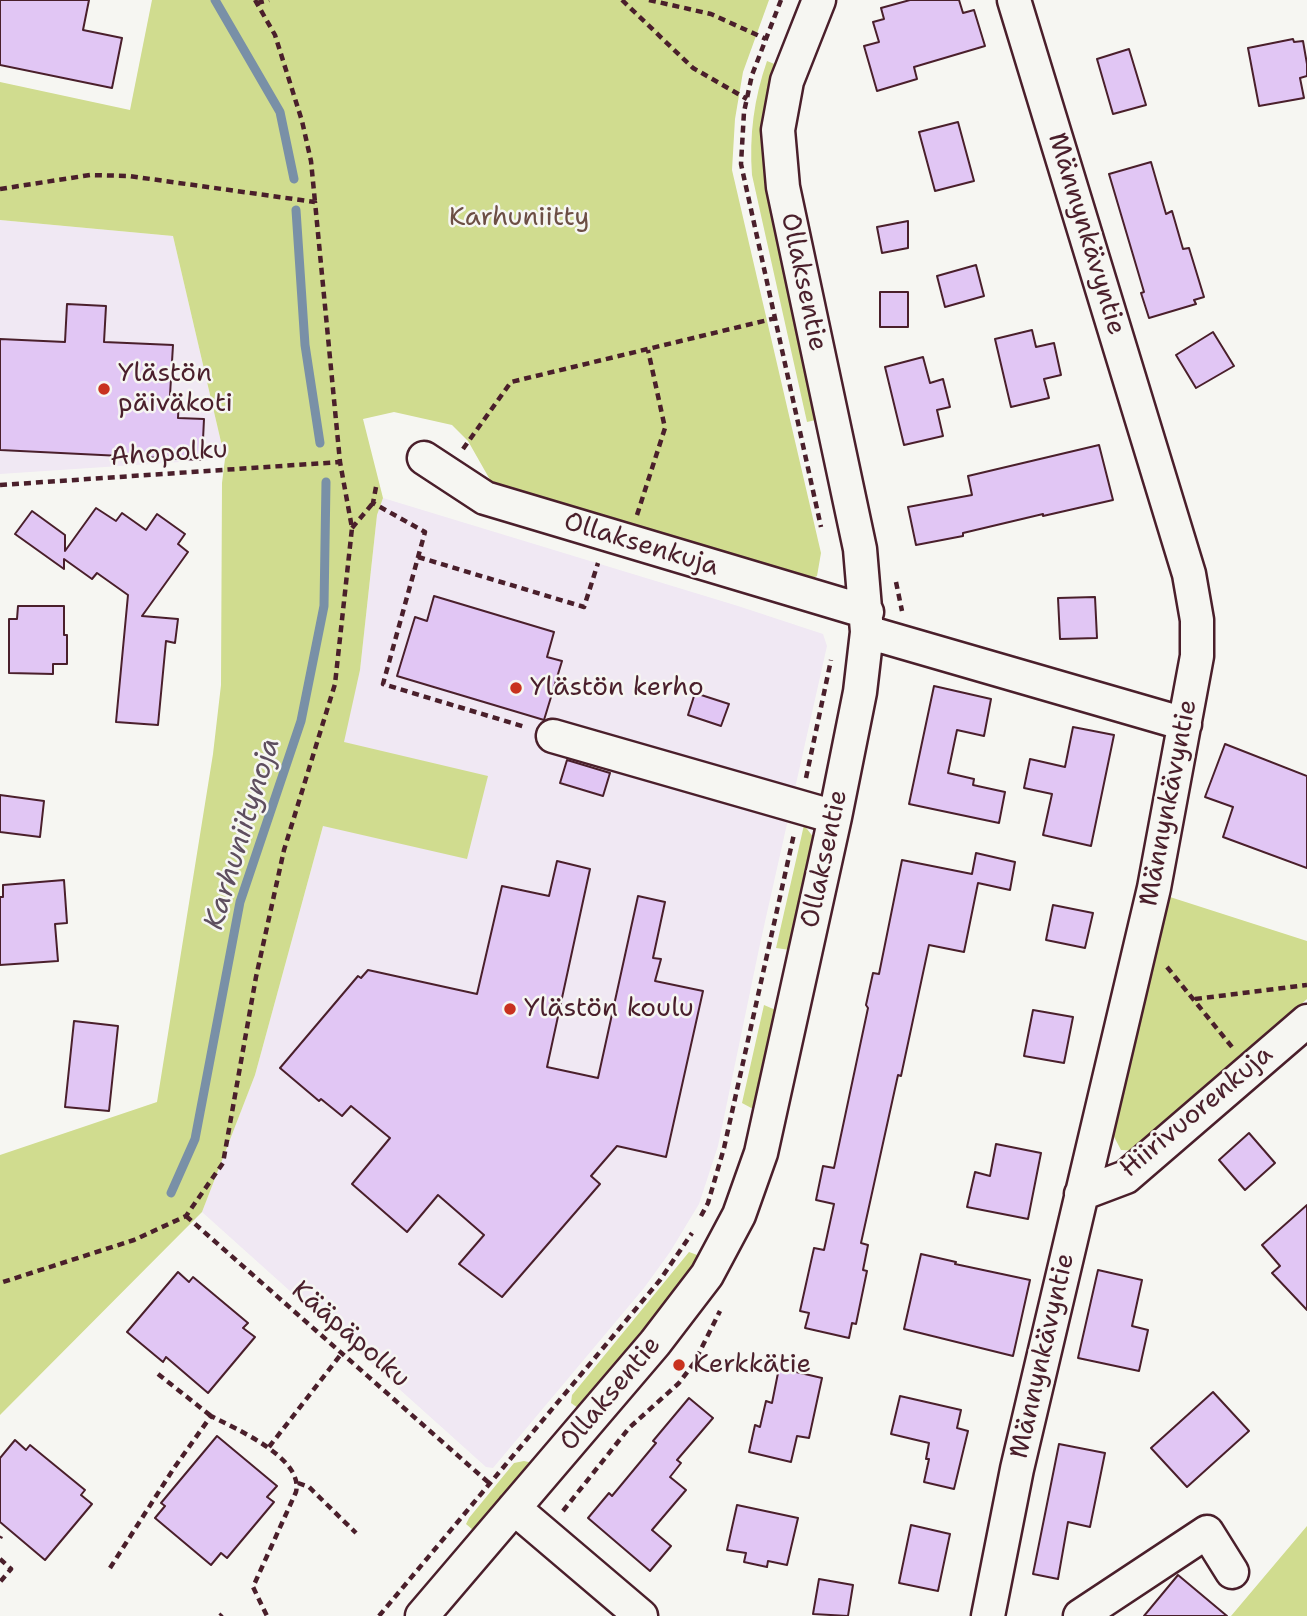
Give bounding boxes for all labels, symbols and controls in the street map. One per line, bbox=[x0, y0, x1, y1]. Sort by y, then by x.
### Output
street label: Männynkävyntie bbox=[1040, 129, 1132, 339]
park label: Karhuniitty bbox=[449, 202, 589, 234]
street label: Ollaksentie bbox=[773, 210, 833, 354]
place label: Ylästön päiväkoti bbox=[118, 358, 233, 420]
marker: Ylästön päiväkoti bbox=[96, 381, 112, 397]
street label: Ahopolku bbox=[109, 434, 229, 474]
street label: Ollaksenkuja bbox=[560, 507, 722, 583]
place label: Ylästön kerho bbox=[530, 672, 704, 704]
marker: Ylästön kerho bbox=[508, 680, 524, 696]
street label: Männynkävyntie bbox=[1134, 697, 1204, 909]
water label: Karhuniitynoja bbox=[198, 734, 288, 934]
street label: Ollaksentie bbox=[795, 787, 855, 931]
place label: Ylästön koulu bbox=[524, 993, 694, 1025]
marker: Ylästön koulu bbox=[502, 1001, 518, 1017]
street label: Hiirivuorenkuja bbox=[1114, 1039, 1280, 1185]
street label: Männynkävyntie bbox=[1004, 1250, 1082, 1462]
street label: Kääpäpolku bbox=[284, 1275, 416, 1395]
street label: Ollaksentie bbox=[554, 1330, 668, 1458]
place label: Kerkkätie bbox=[693, 1349, 811, 1381]
marker: Kerkkätie bbox=[671, 1357, 687, 1373]

